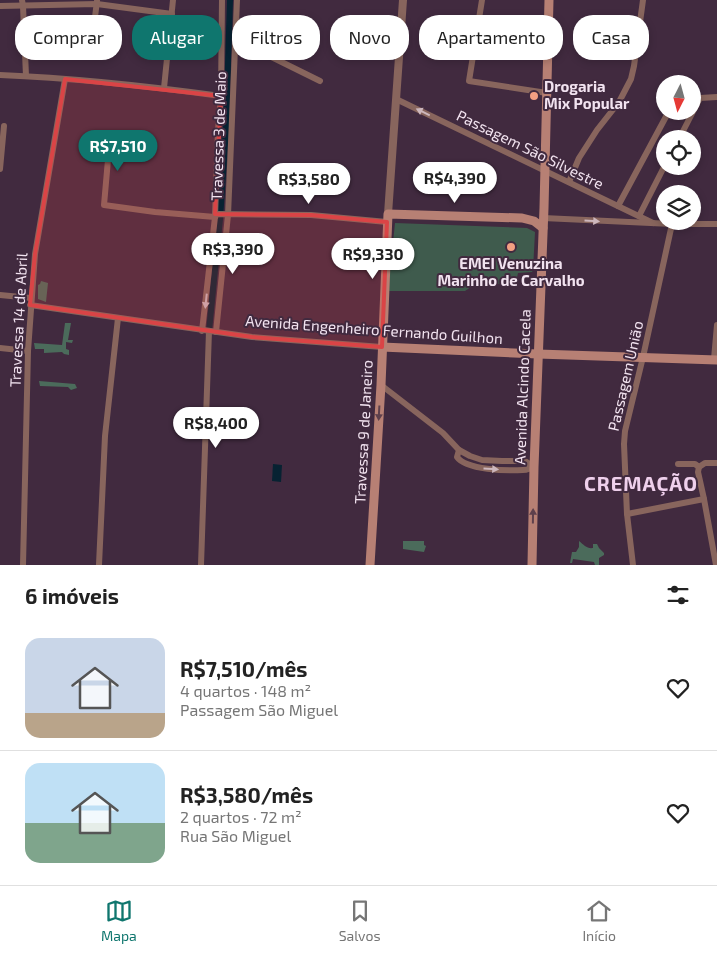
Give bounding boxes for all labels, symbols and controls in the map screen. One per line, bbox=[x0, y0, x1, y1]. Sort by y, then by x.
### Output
chip: Comprar bbox=[15, 15, 122, 60]
chip: Alugar bbox=[132, 15, 222, 60]
chip: Filtros bbox=[232, 15, 320, 60]
chip: Novo bbox=[330, 15, 409, 60]
chip: Apartamento bbox=[419, 15, 563, 60]
chip: Casa bbox=[573, 15, 649, 60]
street label: Travessa 3 de Maio bbox=[207, 71, 229, 201]
north arrow bbox=[656, 75, 701, 120]
map controls bbox=[656, 75, 701, 230]
place label: Drogaria Mix Popular bbox=[544, 77, 630, 112]
marker: Drogaria Mix Popular bbox=[528, 90, 540, 102]
street label: Passagem São Silvestre bbox=[454, 106, 607, 193]
one-way arrow bbox=[415, 108, 430, 116]
pin: R$7,510 bbox=[72, 130, 164, 172]
button: locate bbox=[656, 130, 701, 175]
text: R$7,510 bbox=[89, 136, 147, 155]
pin: R$3,580 bbox=[263, 162, 355, 205]
pin: R$4,390 bbox=[409, 162, 501, 204]
text: R$4,390 bbox=[424, 168, 486, 187]
text: R$3,580 bbox=[278, 169, 340, 188]
button: layers bbox=[656, 185, 701, 230]
one-way arrow bbox=[584, 217, 600, 225]
pin: R$3,390 bbox=[187, 232, 279, 275]
pin: R$9,330 bbox=[327, 238, 419, 280]
text: R$3,390 bbox=[202, 239, 264, 258]
marker: EMEI Venuzina Marinho de Carvalho bbox=[505, 241, 517, 253]
text: R$9,330 bbox=[342, 244, 404, 263]
street label: Travessa 14 de Abril bbox=[5, 252, 31, 388]
place label: EMEI Venuzina Marinho de Carvalho bbox=[437, 254, 585, 289]
one-way arrow bbox=[201, 293, 209, 309]
street label: Avenida Alcindo Cacela bbox=[510, 309, 534, 465]
street label: Avenida Engenheiro Fernando Guilhon bbox=[245, 311, 503, 347]
street label: Passagem União bbox=[604, 319, 646, 433]
street label: Travessa 9 de Janeiro bbox=[350, 360, 376, 504]
one-way arrow bbox=[375, 405, 383, 421]
pin: R$8,400 bbox=[170, 406, 262, 449]
text: R$8,400 bbox=[184, 413, 248, 432]
one-way arrow bbox=[483, 465, 499, 473]
district label: CREMAÇÃO bbox=[584, 471, 698, 496]
one-way arrow bbox=[529, 508, 537, 524]
icon: filters bbox=[664, 581, 692, 609]
text: 6 imóveis bbox=[25, 583, 119, 608]
text: R$7,510/mês bbox=[180, 656, 307, 681]
icon: home bbox=[65, 658, 125, 718]
icon: heart bbox=[664, 674, 692, 702]
text: 4 quartos · 148 m² bbox=[180, 681, 311, 700]
text: Passagem São Miguel bbox=[180, 700, 338, 719]
text: R$3,580/mês bbox=[180, 782, 313, 807]
icon: home bbox=[65, 783, 125, 843]
icon: heart bbox=[664, 799, 692, 827]
text: 2 quartos · 72 m² bbox=[180, 807, 302, 826]
text: Rua São Miguel bbox=[180, 826, 291, 845]
tab: Mapa bbox=[101, 897, 137, 944]
tab: Salvos bbox=[339, 897, 381, 944]
tab: Início bbox=[582, 897, 616, 944]

